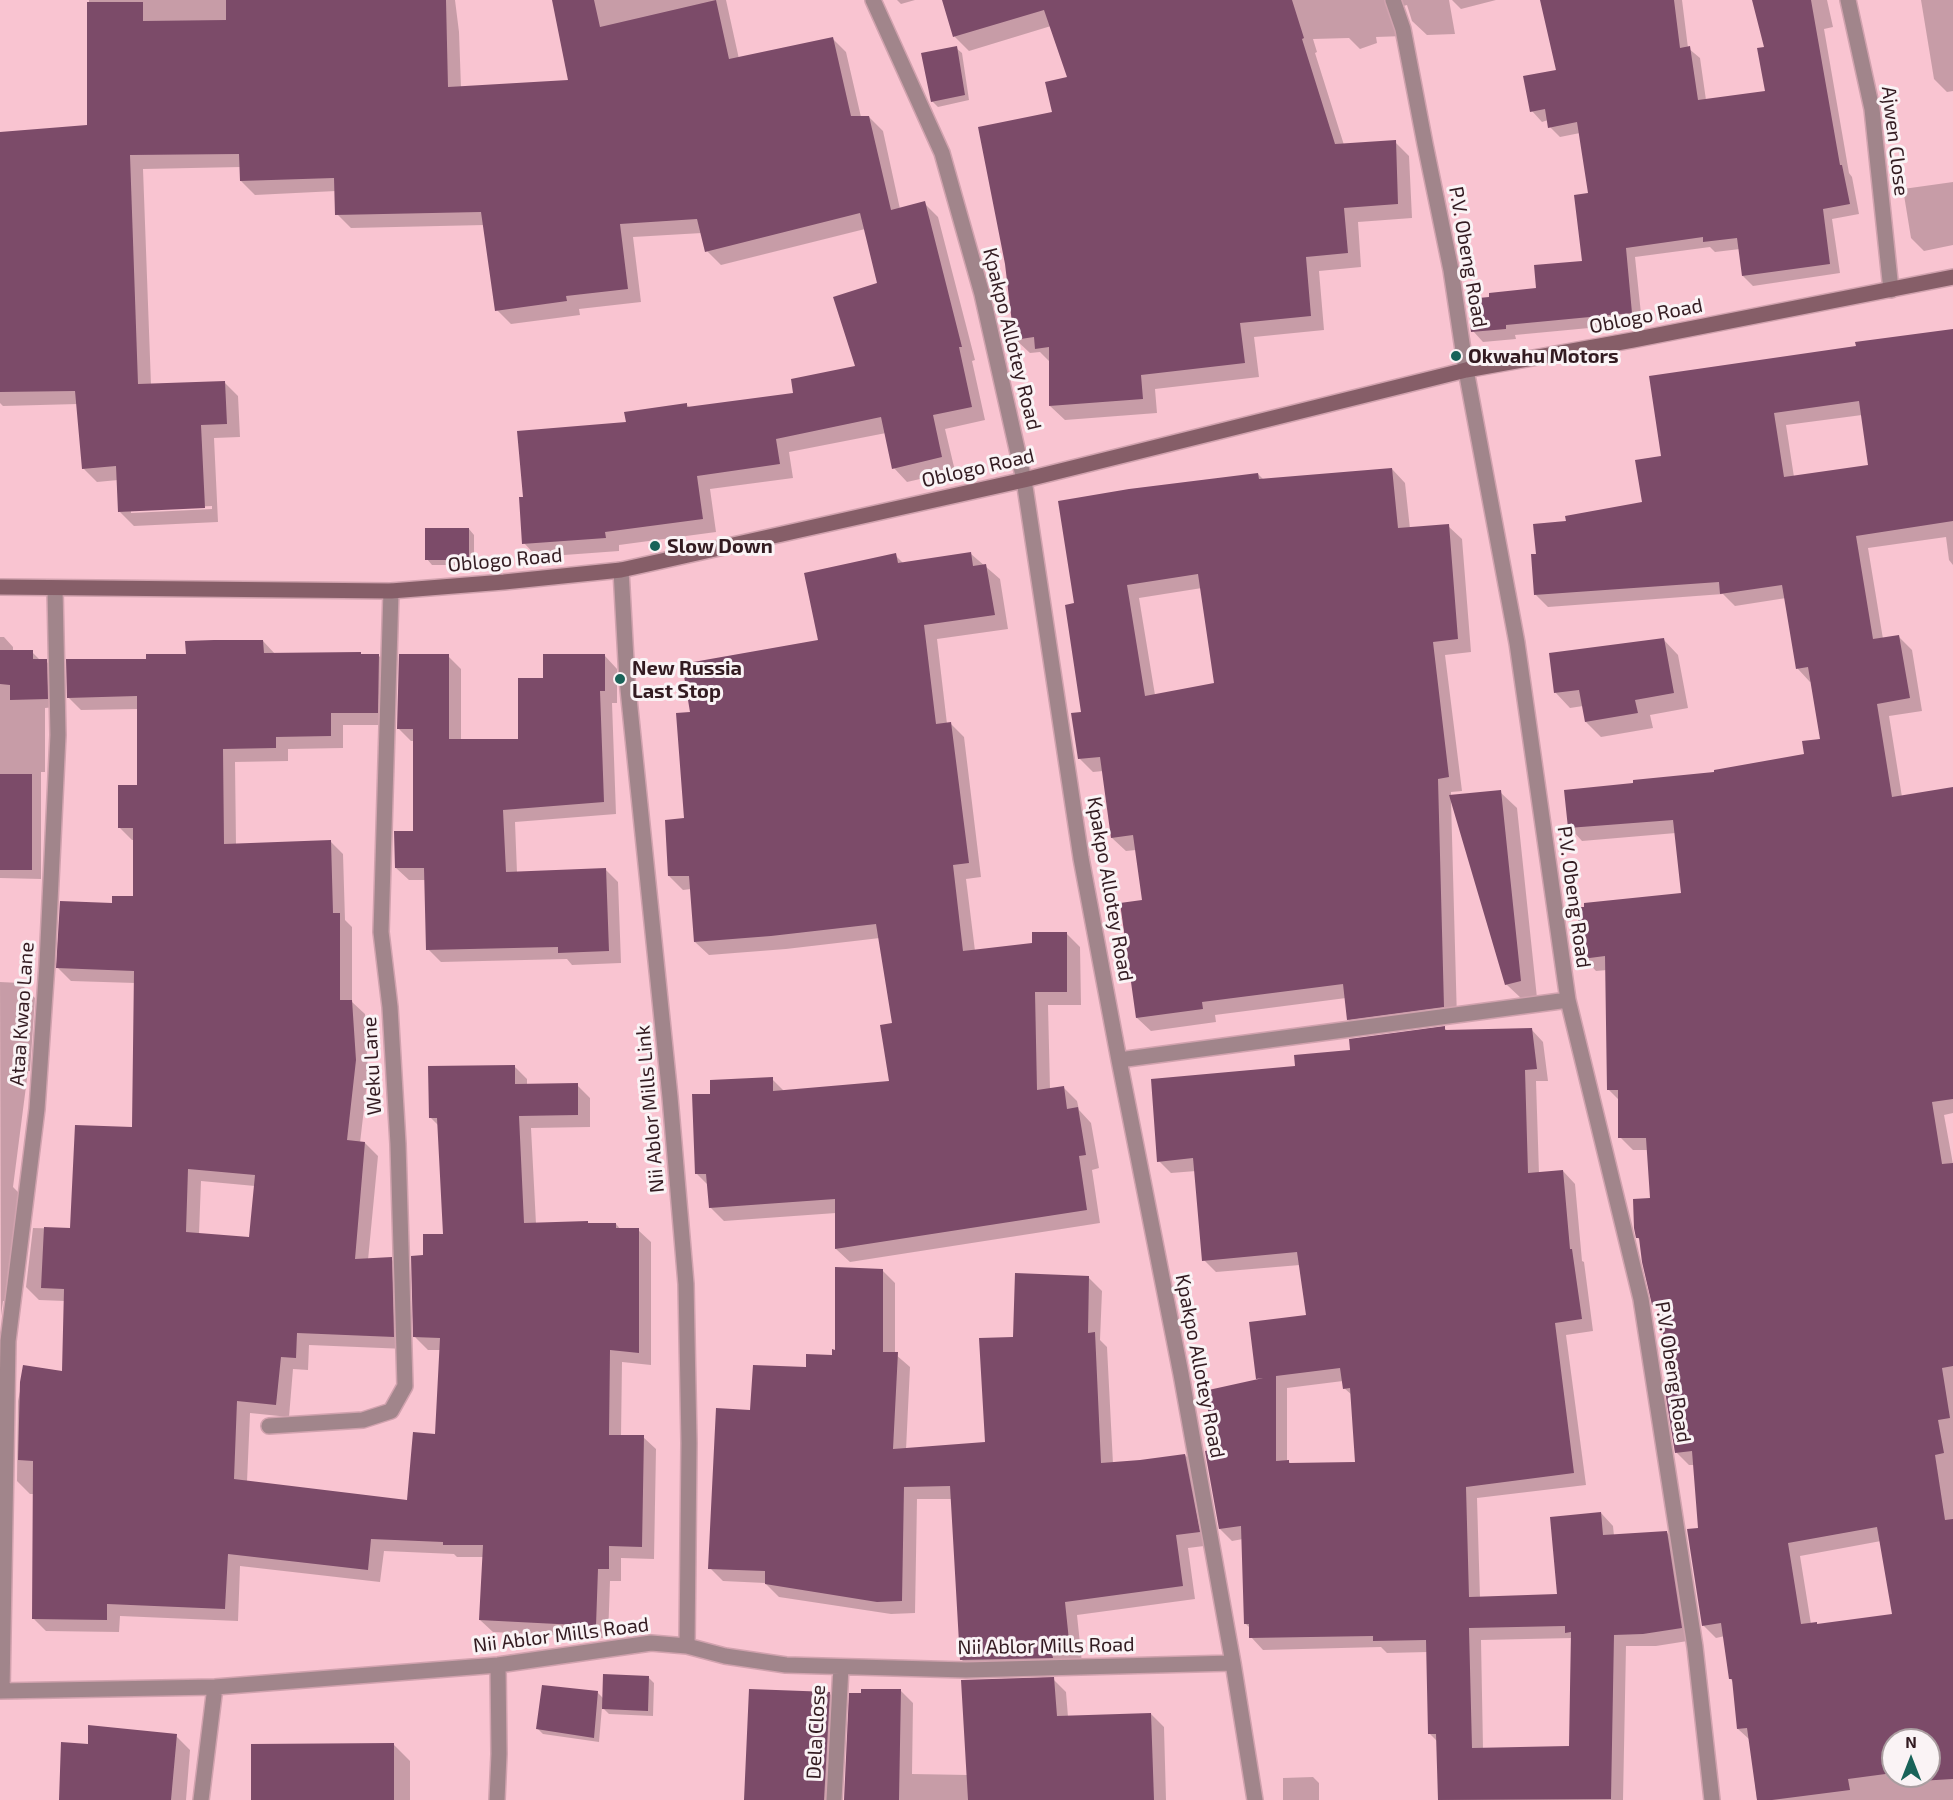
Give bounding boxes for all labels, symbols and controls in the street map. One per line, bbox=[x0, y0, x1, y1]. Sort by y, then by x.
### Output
street label: Ajwen Close bbox=[1876, 85, 1914, 197]
street label: P.V. Obeng Road bbox=[1444, 185, 1492, 329]
street label: Kpakpo Allotey Road bbox=[978, 245, 1046, 433]
street label: Oblogo Road bbox=[1587, 293, 1705, 339]
place label: Okwahu Motors bbox=[1468, 344, 1619, 368]
marker: Okwahu Motors bbox=[1449, 349, 1463, 363]
street label: Oblogo Road bbox=[919, 443, 1037, 493]
place label: Slow Down bbox=[667, 534, 773, 558]
marker: Slow Down bbox=[648, 539, 662, 553]
street label: Oblogo Road bbox=[447, 543, 563, 577]
place label: New Russia Last Stop bbox=[632, 656, 742, 703]
marker: New Russia Last Stop bbox=[613, 672, 627, 686]
street label: Kpakpo Allotey Road bbox=[1082, 795, 1138, 983]
street label: P.V. Obeng Road bbox=[1552, 825, 1596, 969]
street label: Ataa Kwao Lane bbox=[5, 941, 39, 1087]
street label: Weku Lane bbox=[357, 1016, 387, 1116]
street label: Nii Ablor Mills Link bbox=[631, 1024, 669, 1194]
street label: Kpakpo Allotey Road bbox=[1170, 1272, 1230, 1460]
street label: P.V. Obeng Road bbox=[1650, 1300, 1696, 1444]
street label: Nii Ablor Mills Road bbox=[472, 1612, 650, 1658]
street label: Nii Ablor Mills Road bbox=[957, 1632, 1135, 1660]
street label: Dela Close bbox=[802, 1684, 830, 1780]
north arrow bbox=[1881, 1728, 1941, 1788]
text: N bbox=[1905, 1732, 1917, 1751]

